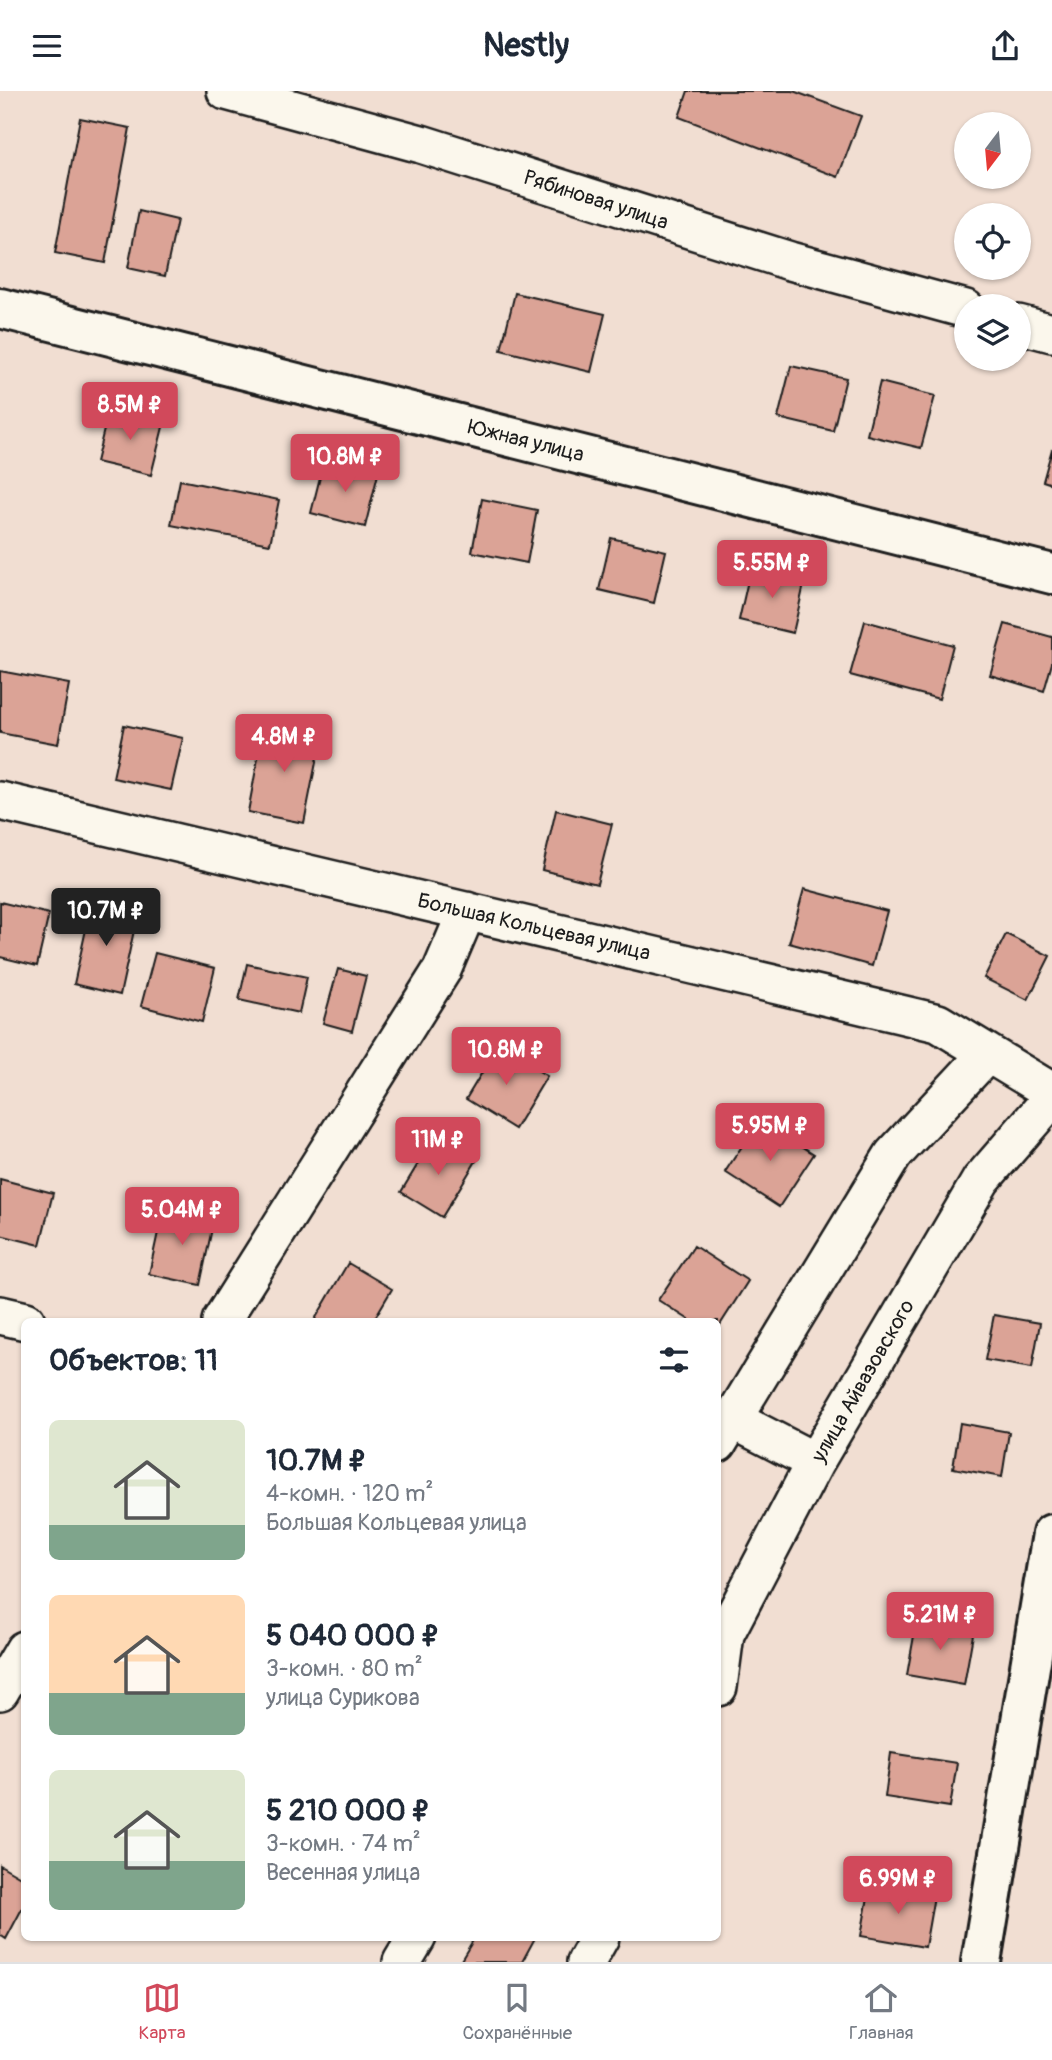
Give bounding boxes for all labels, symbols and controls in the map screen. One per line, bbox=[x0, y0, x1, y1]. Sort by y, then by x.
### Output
text: Nestly bbox=[483, 26, 569, 66]
icon: menu bbox=[28, 27, 66, 65]
icon: share bbox=[986, 27, 1024, 65]
north arrow bbox=[954, 112, 1031, 189]
map controls bbox=[954, 112, 1031, 371]
street label: Рябиновая улица bbox=[520, 164, 672, 236]
button: locate bbox=[954, 203, 1031, 280]
button: layers bbox=[954, 294, 1031, 371]
pin: 8.5M ₽ bbox=[73, 383, 187, 442]
text: 8.5M ₽ bbox=[98, 390, 162, 419]
street label: Южная улица bbox=[465, 414, 587, 468]
pin: 10.8M ₽ bbox=[280, 435, 410, 494]
text: 10.8M ₽ bbox=[307, 442, 383, 471]
pin: 5.55M ₽ bbox=[707, 540, 837, 600]
text: 5.55M ₽ bbox=[733, 548, 811, 577]
pin: 4.8M ₽ bbox=[227, 715, 341, 774]
text: 4.8M ₽ bbox=[251, 722, 317, 751]
street label: Большая Кольцевая улица bbox=[415, 887, 653, 967]
pin: 10.7M ₽ bbox=[41, 889, 171, 948]
text: 10.7M ₽ bbox=[67, 896, 145, 925]
pin: 10.8M ₽ bbox=[441, 1027, 571, 1087]
text: 10.8M ₽ bbox=[468, 1035, 544, 1064]
pin: 5.95M ₽ bbox=[705, 1103, 835, 1163]
text: 5.95M ₽ bbox=[731, 1111, 809, 1140]
pin: 11M ₽ bbox=[389, 1117, 487, 1177]
text: 11M ₽ bbox=[411, 1125, 465, 1154]
pin: 5.04M ₽ bbox=[117, 1187, 247, 1247]
text: 5.04M ₽ bbox=[141, 1195, 223, 1224]
street label: улица Айвазовского bbox=[805, 1295, 921, 1468]
icon: filters bbox=[655, 1341, 693, 1379]
text: Объектов: 11 bbox=[49, 1342, 218, 1379]
text: 10.7M ₽ bbox=[266, 1442, 367, 1479]
icon: home bbox=[105, 1448, 189, 1532]
text: 4-комн. · 120 m² bbox=[266, 1479, 433, 1508]
text: Большая Кольцевая улица bbox=[266, 1508, 527, 1537]
pin: 5.21M ₽ bbox=[875, 1593, 1005, 1652]
text: 5.21M ₽ bbox=[903, 1600, 977, 1629]
text: 5 040 000 ₽ bbox=[266, 1617, 440, 1654]
icon: home bbox=[105, 1623, 189, 1707]
text: 3-комн. · 80 m² bbox=[266, 1654, 423, 1683]
text: улица Сурикова bbox=[266, 1683, 420, 1712]
text: 5 210 000 ₽ bbox=[266, 1792, 430, 1829]
icon: home bbox=[105, 1798, 189, 1882]
text: 3-комн. · 74 m² bbox=[266, 1829, 421, 1858]
pin: 6.99M ₽ bbox=[833, 1857, 963, 1916]
text: Весенная улица bbox=[266, 1858, 420, 1887]
text: 6.99M ₽ bbox=[859, 1864, 937, 1893]
tab: Карта bbox=[138, 1979, 186, 2045]
tab: Сохранённые bbox=[463, 1979, 572, 2045]
tab: Главная bbox=[849, 1979, 914, 2045]

